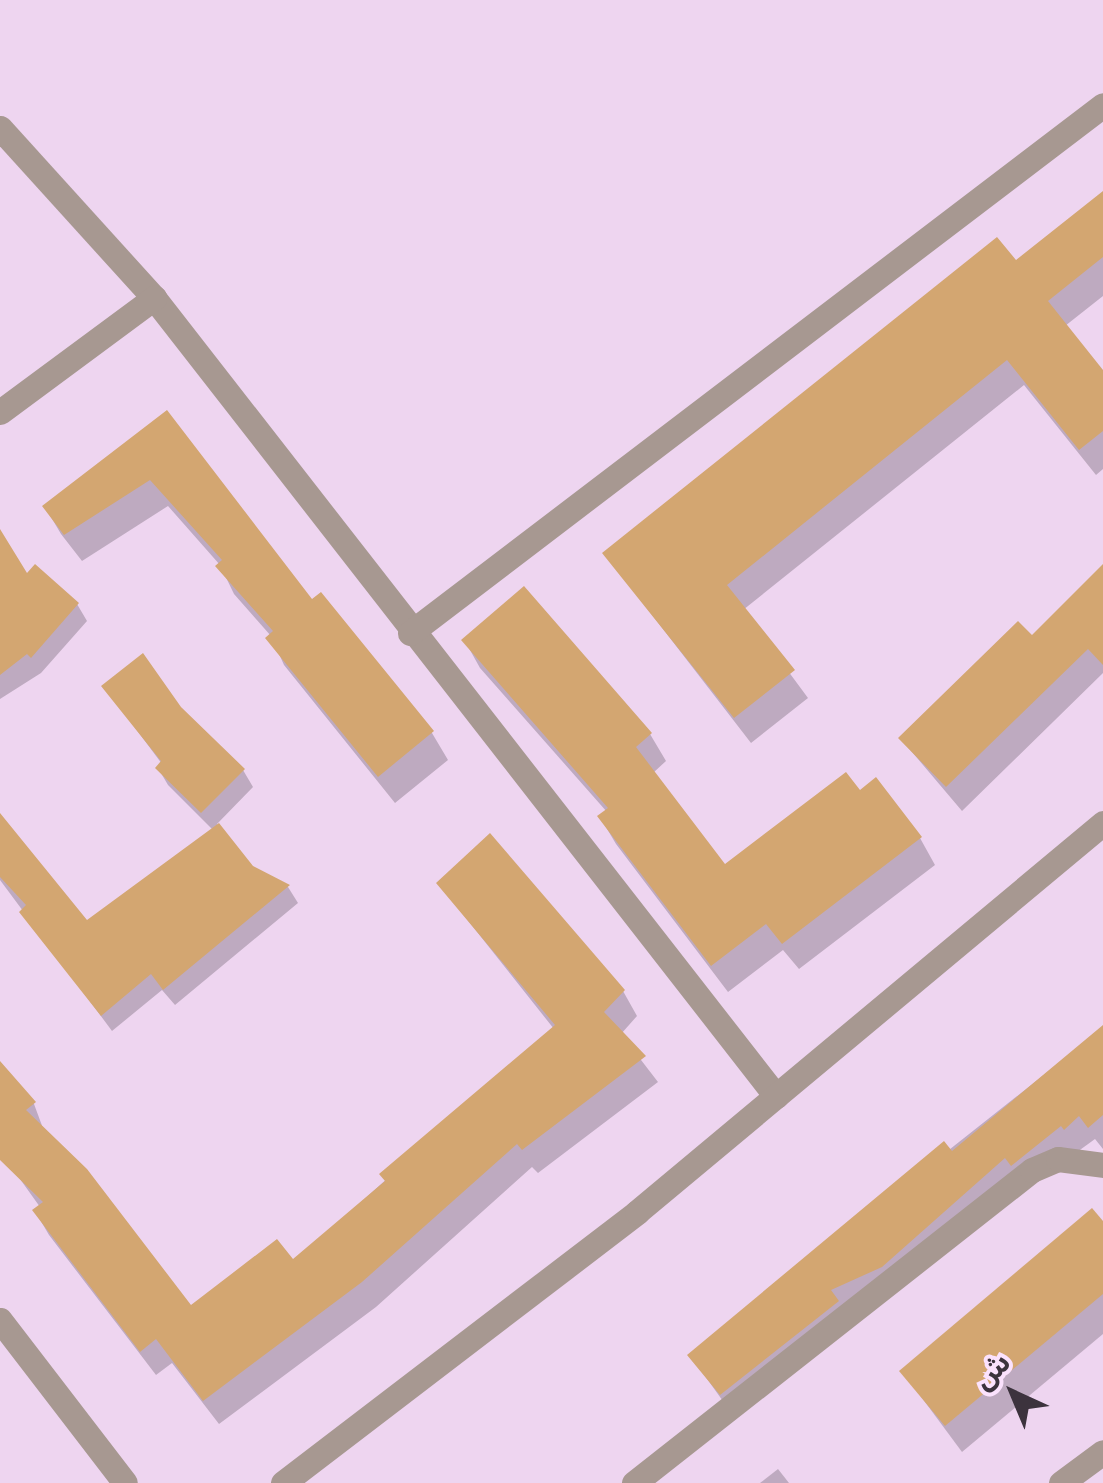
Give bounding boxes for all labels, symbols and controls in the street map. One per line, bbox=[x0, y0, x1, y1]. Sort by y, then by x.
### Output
north arrow bbox=[963, 1343, 1063, 1443]
text: ش bbox=[967, 1346, 1018, 1397]

